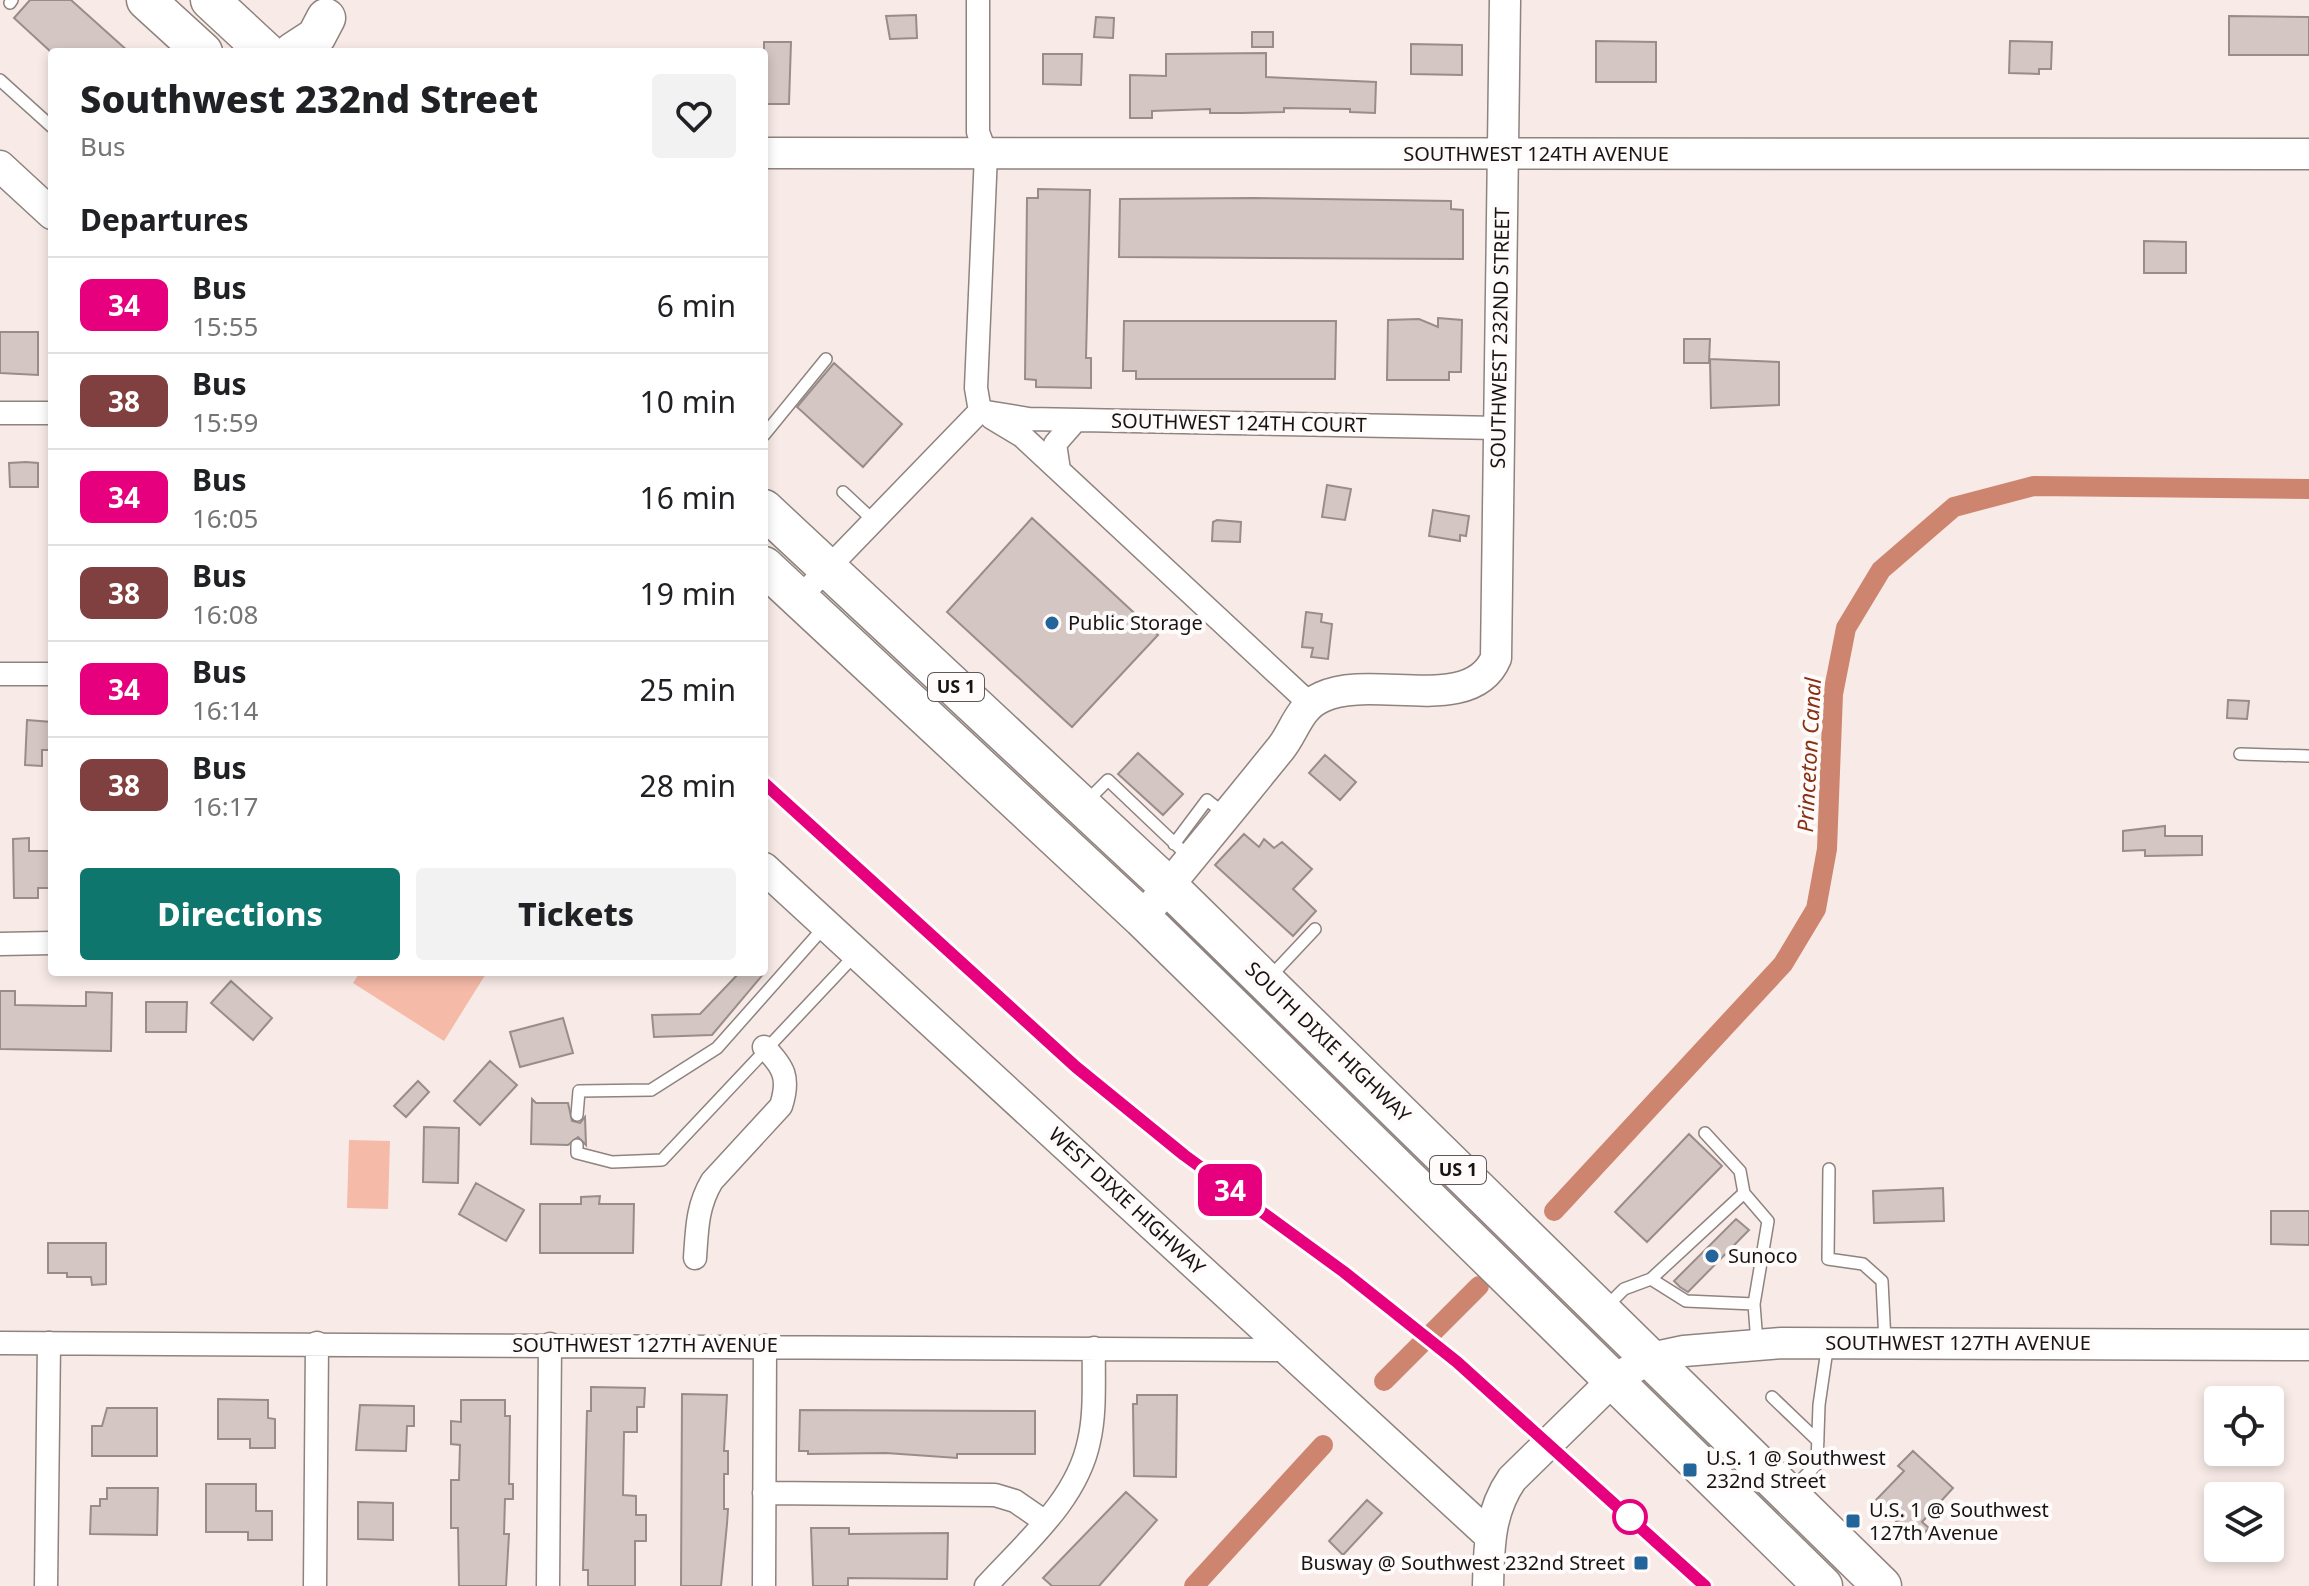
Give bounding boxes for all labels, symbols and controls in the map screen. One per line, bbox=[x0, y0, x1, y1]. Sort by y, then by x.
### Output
text: Southwest 232nd Street bbox=[80, 72, 538, 124]
button: heart bbox=[652, 74, 736, 158]
text: Bus bbox=[80, 128, 125, 164]
street label: SOUTHWEST 124TH AVENUE bbox=[1403, 140, 1669, 167]
text: Departures bbox=[80, 199, 249, 240]
street label: SOUTHWEST 232ND STREET bbox=[1484, 207, 1515, 469]
text: Bus bbox=[192, 267, 247, 308]
text: 6 min bbox=[657, 285, 736, 326]
text: 34 bbox=[108, 286, 140, 324]
text: 15:55 bbox=[192, 308, 258, 344]
text: Bus bbox=[192, 363, 247, 404]
text: 10 min bbox=[640, 381, 736, 422]
text: 38 bbox=[108, 382, 140, 420]
text: 15:59 bbox=[192, 404, 258, 440]
street label: SOUTHWEST 124TH COURT bbox=[1111, 407, 1367, 438]
text: Bus bbox=[192, 459, 247, 500]
text: 16 min bbox=[640, 477, 736, 518]
text: 34 bbox=[108, 478, 140, 516]
text: 16:05 bbox=[192, 500, 258, 536]
text: Bus bbox=[192, 555, 247, 596]
text: 19 min bbox=[640, 573, 736, 614]
text: 38 bbox=[108, 574, 140, 612]
text: 16:08 bbox=[192, 596, 258, 632]
place label: Public Storage bbox=[1068, 609, 1203, 636]
marker: Public Storage bbox=[1043, 614, 1061, 632]
text: Bus bbox=[192, 651, 247, 692]
text: 25 min bbox=[640, 669, 736, 710]
text: 34 bbox=[108, 670, 140, 708]
road number: US 1 bbox=[928, 673, 984, 701]
water label: Princeton Canal bbox=[1789, 675, 1827, 833]
text: 16:14 bbox=[192, 692, 258, 728]
text: Bus bbox=[192, 747, 247, 788]
text: 28 min bbox=[640, 765, 736, 806]
text: 38 bbox=[108, 766, 140, 804]
text: 16:17 bbox=[192, 788, 258, 824]
button: Directions bbox=[80, 868, 400, 960]
button: Tickets bbox=[416, 868, 736, 960]
street label: SOUTH DIXIE HIGHWAY bbox=[1240, 955, 1417, 1128]
street label: WEST DIXIE HIGHWAY bbox=[1043, 1121, 1212, 1281]
road number: US 1 bbox=[1430, 1156, 1486, 1184]
line badge: 34 bbox=[1194, 1164, 1266, 1216]
text: 34 bbox=[1214, 1171, 1246, 1209]
place label: Sunoco bbox=[1728, 1242, 1798, 1269]
marker: Sunoco bbox=[1703, 1247, 1721, 1265]
street label: SOUTHWEST 127TH AVENUE bbox=[1825, 1329, 2091, 1356]
street label: SOUTHWEST 127TH AVENUE bbox=[512, 1331, 778, 1358]
map controls bbox=[2204, 1386, 2284, 1562]
button: locate bbox=[2204, 1386, 2284, 1466]
place label: U.S. 1 @ Southwest 232nd Street bbox=[1706, 1444, 1886, 1494]
marker: U.S. 1 @ Southwest 232nd Street bbox=[1681, 1461, 1699, 1479]
button: layers bbox=[2204, 1482, 2284, 1562]
place label: U.S. 1 @ Southwest 127th Avenue bbox=[1869, 1496, 2049, 1546]
unlabelled marker bbox=[1613, 1500, 1647, 1534]
marker: U.S. 1 @ Southwest 127th Avenue bbox=[1844, 1512, 1862, 1530]
place label: Busway @ Southwest 232nd Street bbox=[1301, 1549, 1625, 1576]
marker: Busway @ Southwest 232nd Street bbox=[1632, 1554, 1650, 1572]

